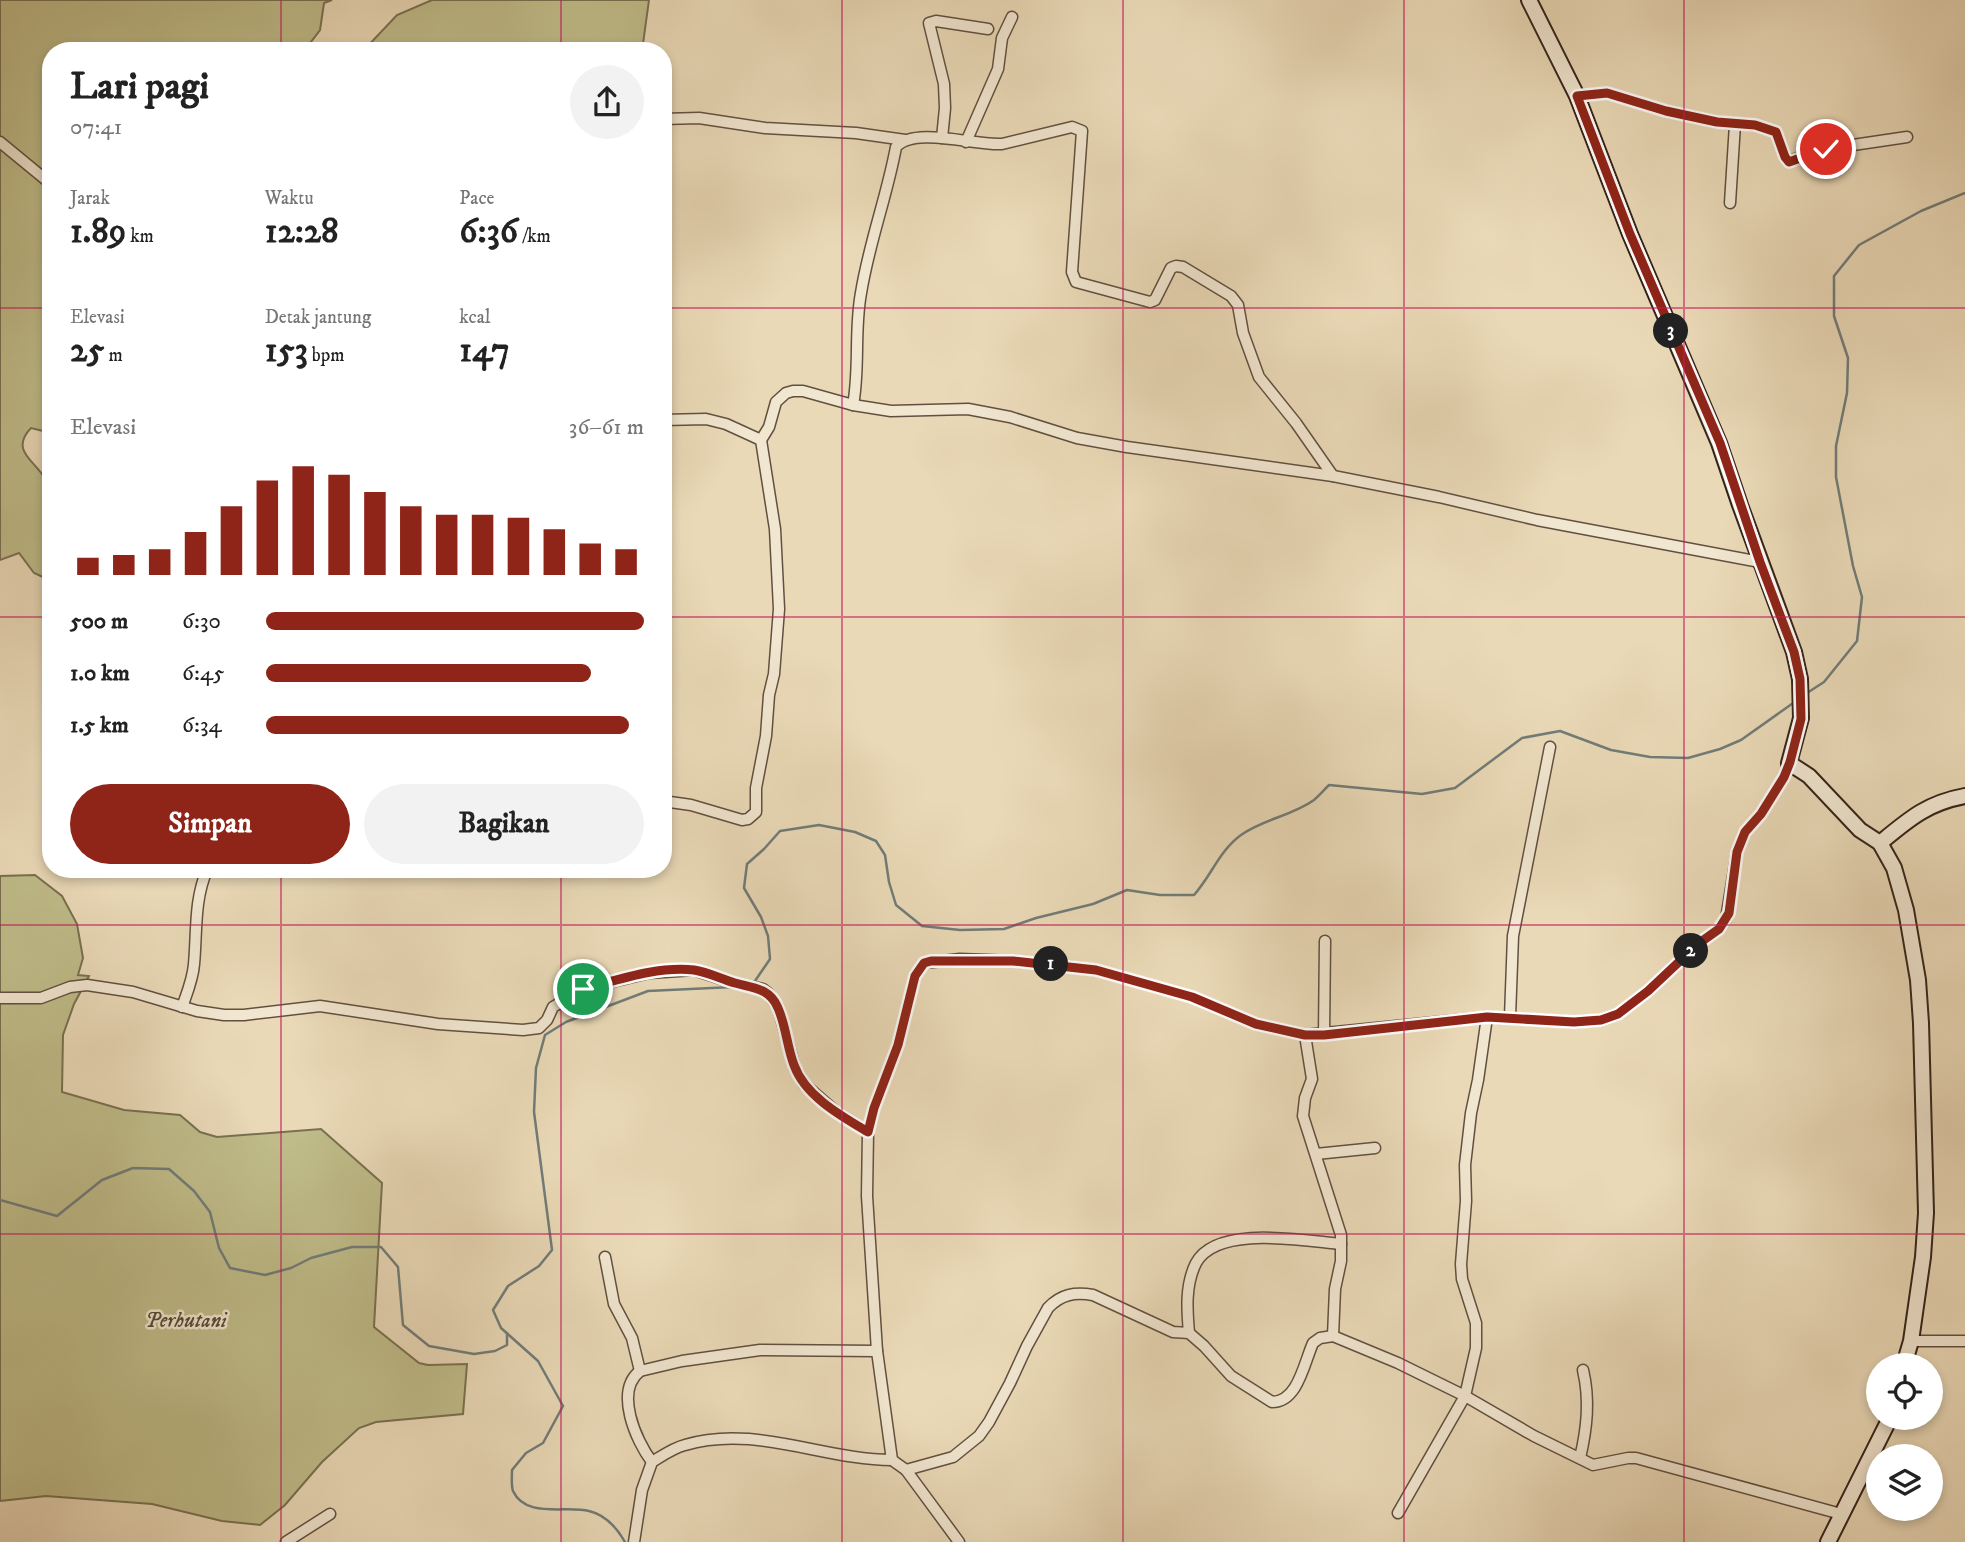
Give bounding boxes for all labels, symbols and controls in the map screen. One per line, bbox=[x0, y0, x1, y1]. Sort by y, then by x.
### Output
text: Lari pagi bbox=[70, 63, 209, 111]
button: share bbox=[570, 65, 644, 139]
text: 07:41 bbox=[70, 113, 122, 142]
pin bbox=[1796, 119, 1856, 179]
icon: check bbox=[1807, 130, 1845, 168]
text: Jarak bbox=[70, 187, 110, 210]
text: Waktu bbox=[265, 187, 314, 210]
text: Pace bbox=[459, 187, 494, 210]
text: 1.89 bbox=[70, 210, 126, 254]
text: 12:28 bbox=[265, 210, 339, 254]
text: 6:36 bbox=[459, 210, 518, 254]
text: km bbox=[126, 225, 154, 248]
text: /km bbox=[518, 225, 551, 248]
text: Elevasi bbox=[70, 306, 125, 329]
text: Detak jantung bbox=[265, 306, 371, 329]
text: kcal bbox=[459, 306, 491, 329]
pin: 3 bbox=[1654, 314, 1688, 348]
text: 3 bbox=[1667, 319, 1674, 342]
text: 25 bbox=[70, 329, 104, 373]
text: 153 bbox=[265, 329, 308, 373]
text: 147 bbox=[459, 329, 510, 373]
text: m bbox=[104, 344, 123, 367]
text: bpm bbox=[308, 344, 345, 367]
text: Elevasi bbox=[70, 413, 136, 442]
text: 36–61 m bbox=[569, 413, 644, 442]
text: 500 m bbox=[70, 607, 128, 636]
text: 6:30 bbox=[182, 607, 221, 636]
text: 1.0 km bbox=[70, 659, 130, 688]
text: 6:45 bbox=[182, 659, 225, 688]
text: 1.5 km bbox=[70, 711, 129, 740]
text: 6:34 bbox=[182, 711, 222, 740]
button: Simpan bbox=[70, 784, 350, 864]
button: Bagikan bbox=[364, 784, 644, 864]
pin: 2 bbox=[1674, 934, 1708, 968]
text: 2 bbox=[1686, 939, 1695, 962]
pin: 1 bbox=[1034, 946, 1068, 982]
text: 1 bbox=[1047, 952, 1054, 975]
pin bbox=[553, 959, 613, 1019]
icon: arrive bbox=[564, 970, 602, 1008]
park label: Perhutani bbox=[145, 1308, 228, 1334]
map controls bbox=[1866, 1353, 1943, 1521]
button: locate bbox=[1866, 1353, 1943, 1430]
button: layers bbox=[1866, 1444, 1943, 1521]

